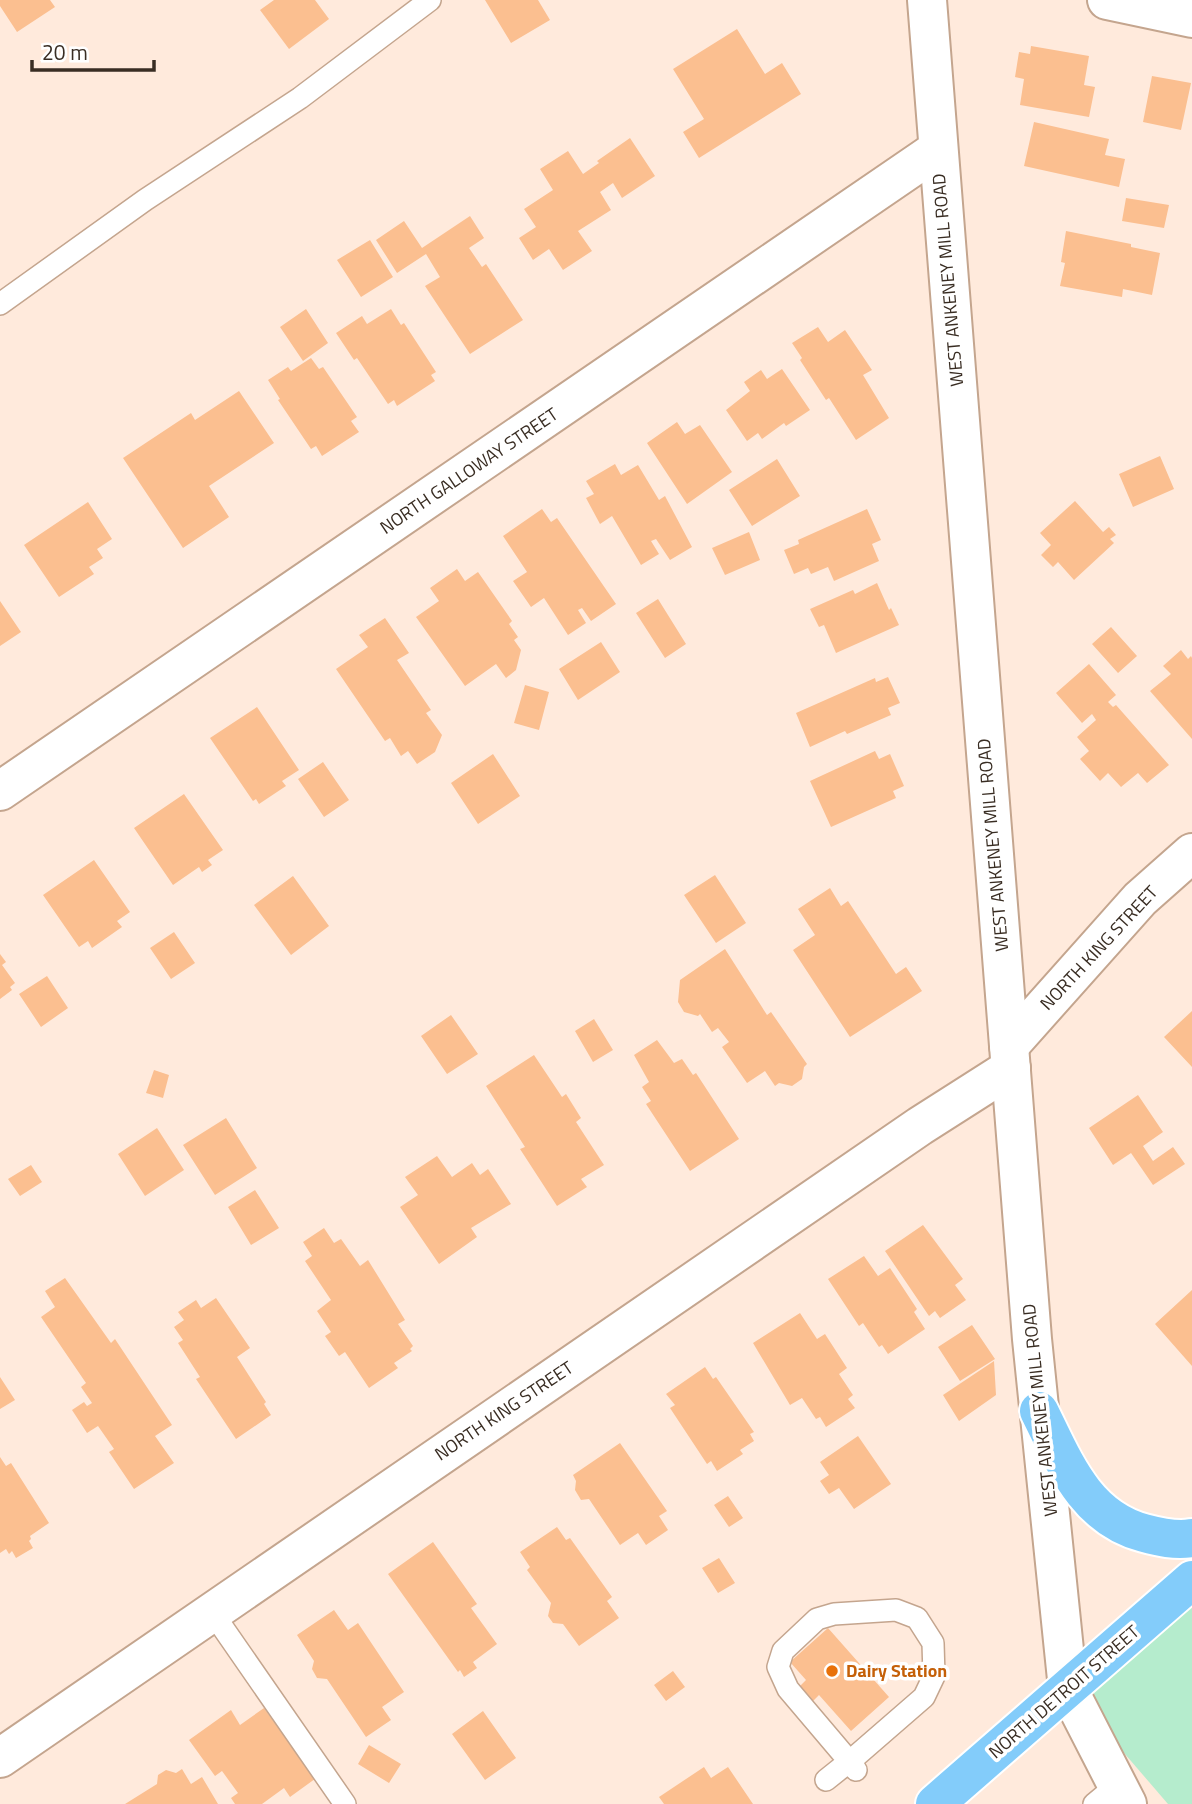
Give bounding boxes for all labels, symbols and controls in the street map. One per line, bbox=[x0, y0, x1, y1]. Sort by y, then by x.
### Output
scale bar bbox=[32, 28, 154, 72]
text: 20 m bbox=[42, 36, 88, 68]
street label: WEST ANKENEY MILL ROAD bbox=[925, 172, 970, 388]
street label: NORTH GALLOWAY STREET bbox=[374, 400, 564, 540]
street label: WEST ANKENEY MILL ROAD bbox=[970, 737, 1015, 953]
street label: NORTH KING STREET bbox=[1033, 879, 1164, 1016]
street label: WEST ANKENEY MILL ROAD bbox=[1015, 1302, 1064, 1518]
street label: NORTH KING STREET bbox=[429, 1354, 579, 1467]
street label: NORTH DETROIT STREET bbox=[982, 1618, 1145, 1765]
place label: Dairy Station bbox=[846, 1657, 947, 1684]
marker: Dairy Station bbox=[824, 1663, 840, 1679]

